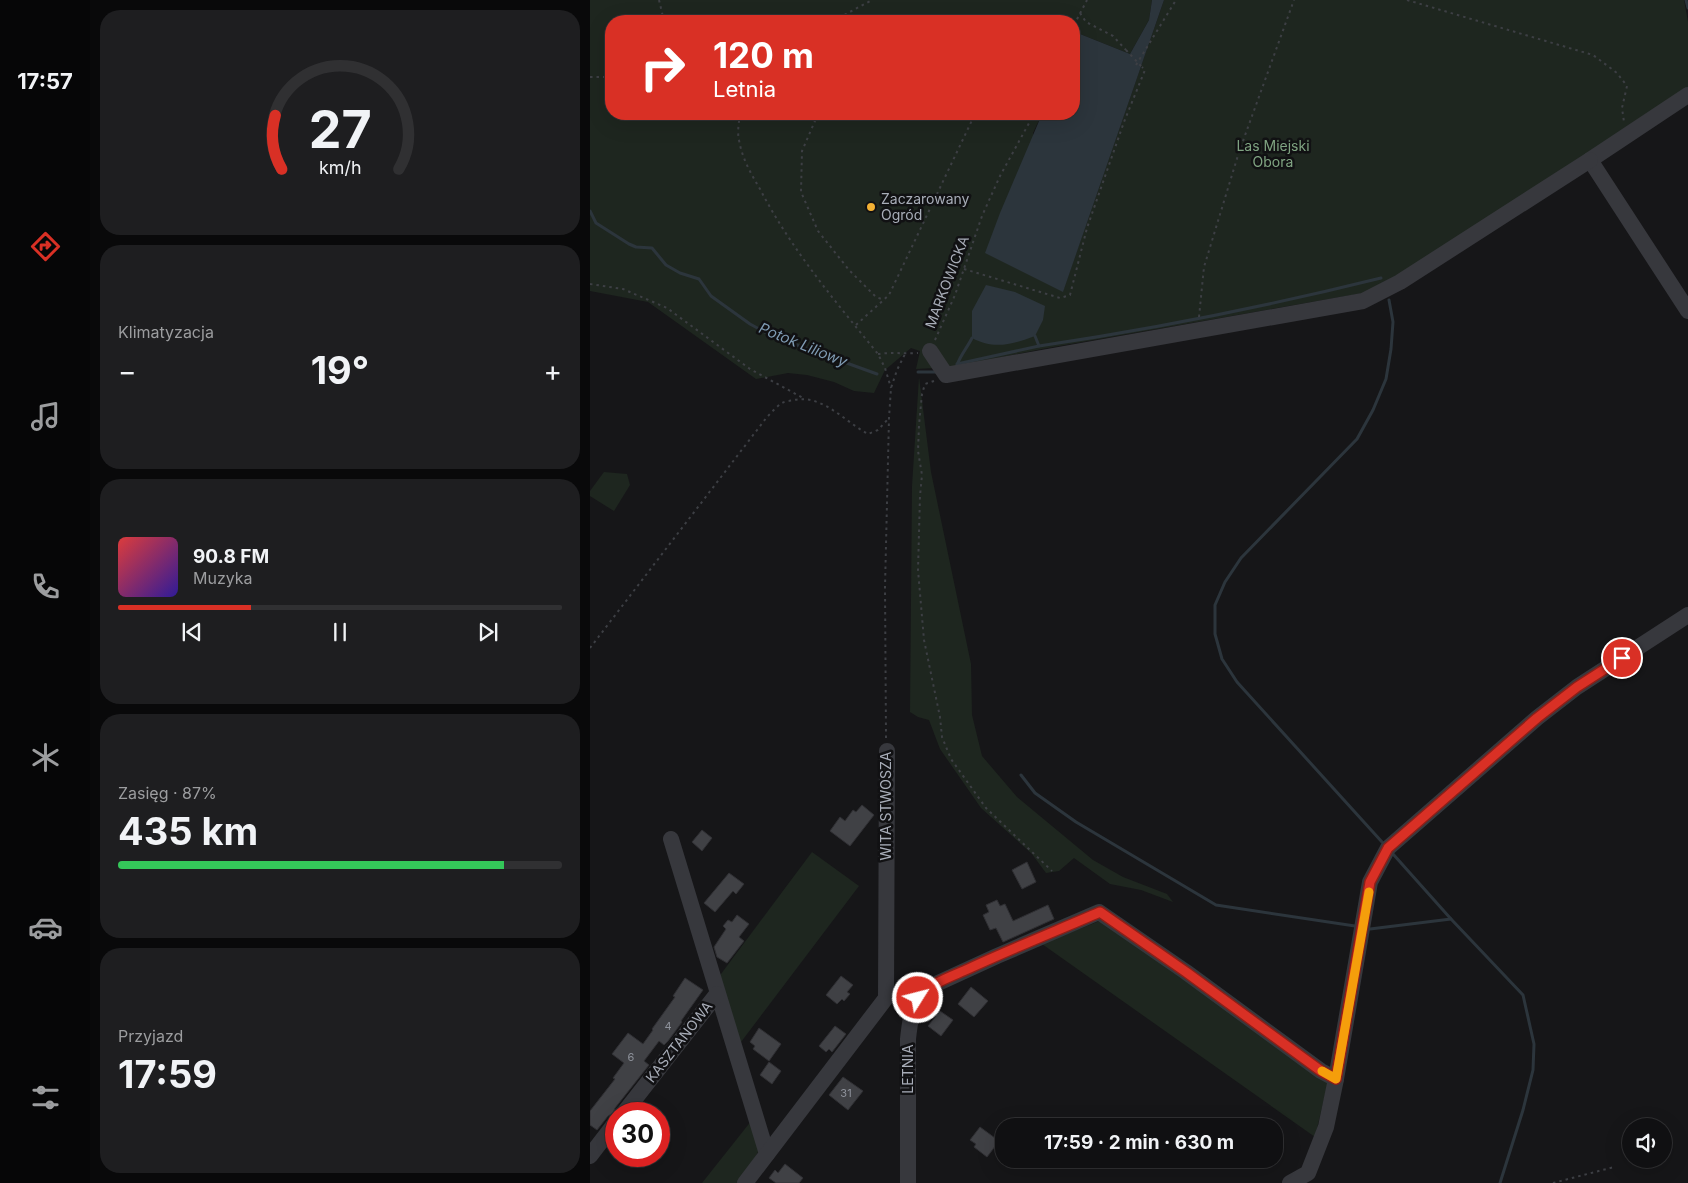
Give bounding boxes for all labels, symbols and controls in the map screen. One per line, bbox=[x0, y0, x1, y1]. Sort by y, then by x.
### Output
text: 120 m bbox=[713, 34, 814, 76]
icon: right bbox=[630, 35, 695, 100]
text: 17:57 bbox=[17, 68, 73, 94]
text: Letnia bbox=[713, 76, 776, 102]
text: 27 bbox=[309, 98, 372, 161]
park label: Las Miejski Obora bbox=[1236, 137, 1310, 170]
text: km/h bbox=[319, 157, 361, 178]
place label: Zaczarowany Ogród bbox=[881, 190, 970, 223]
marker: Zaczarowany Ogród bbox=[865, 201, 877, 213]
icon: directions bbox=[28, 229, 63, 264]
street label: MARKOWICKA bbox=[921, 233, 972, 331]
water label: Potok Liliowy bbox=[756, 318, 851, 371]
text: Klimatyzacja bbox=[118, 322, 214, 342]
text: 19° bbox=[311, 347, 369, 393]
text: − bbox=[118, 354, 137, 388]
text: + bbox=[543, 354, 562, 388]
icon: music bbox=[28, 399, 63, 434]
text: 90.8 FM bbox=[193, 545, 269, 568]
text: Muzyka bbox=[193, 568, 253, 588]
icon: phone bbox=[28, 569, 63, 604]
icon: previous bbox=[178, 618, 206, 646]
icon: pause bbox=[326, 618, 354, 646]
icon: next bbox=[474, 618, 502, 646]
pin bbox=[1601, 637, 1643, 679]
icon: arrive bbox=[1608, 644, 1636, 672]
icon: climate bbox=[28, 740, 63, 775]
street label: WITA STWOSZA bbox=[877, 751, 894, 860]
text: Zasięg · 87% bbox=[118, 783, 217, 803]
text: 435 km bbox=[118, 808, 258, 854]
icon: car bbox=[28, 910, 63, 945]
position arrow bbox=[891, 971, 943, 1023]
street label: KASZTANOWA bbox=[642, 997, 716, 1086]
house number: 4 bbox=[664, 1019, 672, 1033]
text: Przyjazd bbox=[118, 1026, 183, 1046]
street label: LETNIA bbox=[899, 1044, 916, 1094]
house number: 6 bbox=[628, 1050, 635, 1064]
text: 17:59 bbox=[118, 1051, 217, 1097]
icon: filters bbox=[28, 1080, 63, 1115]
house number: 31 bbox=[840, 1086, 852, 1100]
speed limit sign: 30 bbox=[605, 1102, 670, 1167]
map controls bbox=[1622, 1118, 1672, 1168]
button: sound bbox=[1622, 1118, 1672, 1168]
text: 17:59 · 2 min · 630 m bbox=[1044, 1131, 1234, 1154]

